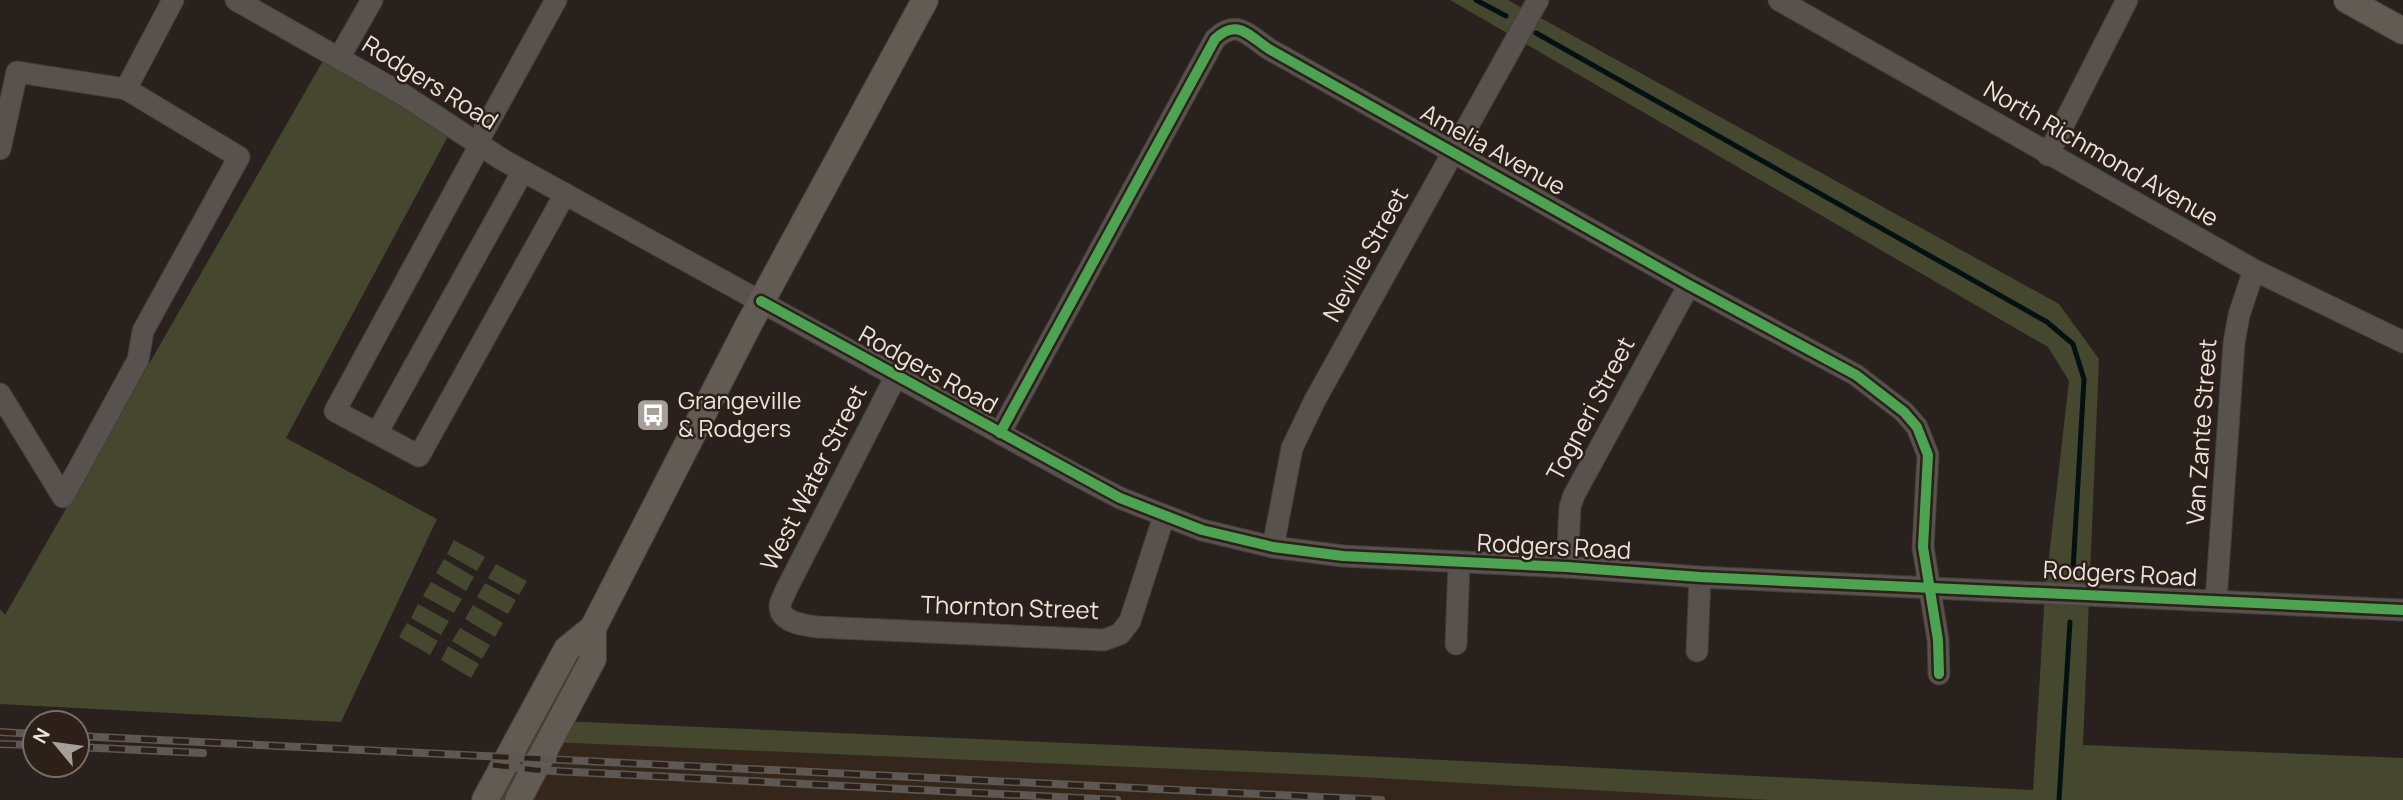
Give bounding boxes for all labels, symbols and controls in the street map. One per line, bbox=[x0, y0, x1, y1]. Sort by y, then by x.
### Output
street label: Rodgers Road bbox=[357, 27, 505, 137]
street label: North Richmond Avenue bbox=[1978, 72, 2225, 234]
street label: Amelia Avenue bbox=[1415, 95, 1572, 202]
street label: Neville Street bbox=[1314, 181, 1415, 327]
street label: Rodgers Road bbox=[853, 317, 1004, 421]
street label: Togneri Street bbox=[1538, 331, 1641, 486]
street label: Van Zante Street bbox=[2178, 338, 2223, 526]
street label: West Water Street bbox=[752, 379, 874, 576]
place label: Grangeville & Rodgers bbox=[678, 383, 801, 444]
bus stop icon: Grangeville & Rodgers bbox=[634, 396, 672, 434]
street label: Rodgers Road bbox=[1476, 525, 1632, 566]
street label: Rodgers Road bbox=[2042, 552, 2198, 593]
street label: Thornton Street bbox=[920, 587, 1100, 626]
north arrow bbox=[21, 709, 91, 779]
text: N bbox=[26, 723, 56, 748]

